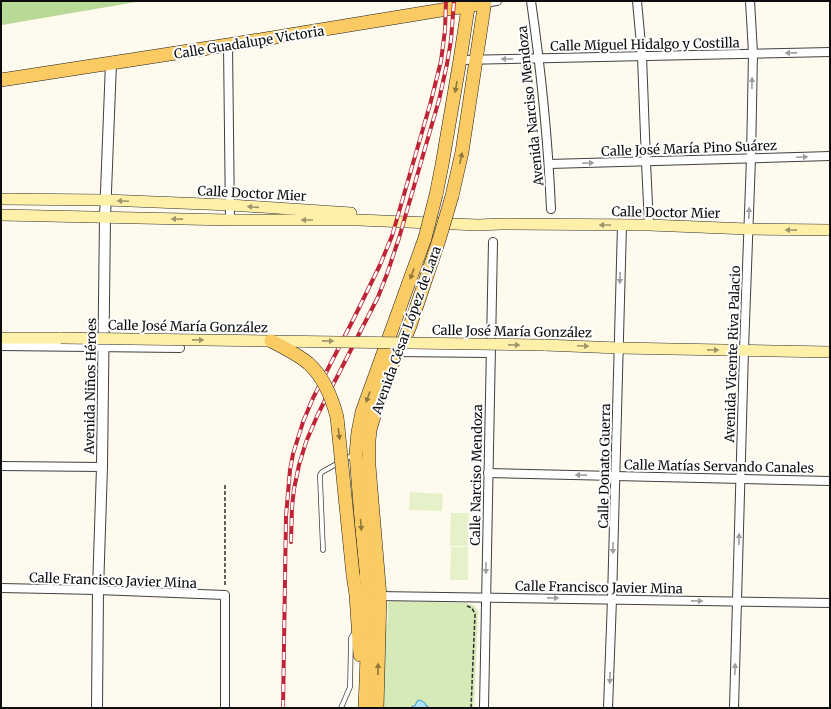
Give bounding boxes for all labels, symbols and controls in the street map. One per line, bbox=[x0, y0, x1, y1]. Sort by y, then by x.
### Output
street label: Calle Guadalupe Victoria bbox=[173, 22, 325, 63]
street label: Avenida Narciso Mendoza bbox=[514, 25, 547, 188]
street label: Calle Miguel Hidalgo y Costilla bbox=[550, 34, 740, 55]
one-way arrow bbox=[785, 49, 797, 56]
one-way arrow bbox=[500, 56, 513, 62]
one-way arrow bbox=[749, 76, 755, 89]
one-way arrow bbox=[452, 81, 458, 93]
street label: Calle José María Pino Suárez bbox=[601, 137, 777, 160]
one-way arrow bbox=[458, 152, 464, 164]
one-way arrow bbox=[796, 154, 809, 160]
one-way arrow bbox=[582, 160, 594, 167]
street label: Calle Doctor Mier bbox=[197, 182, 307, 205]
one-way arrow bbox=[116, 198, 129, 204]
one-way arrow bbox=[247, 203, 259, 210]
street label: Calle Doctor Mier bbox=[611, 203, 721, 222]
one-way arrow bbox=[746, 206, 752, 219]
one-way arrow bbox=[170, 216, 183, 222]
one-way arrow bbox=[300, 217, 313, 223]
one-way arrow bbox=[598, 222, 611, 228]
one-way arrow bbox=[785, 226, 797, 233]
street label: Avenida César López de Lara bbox=[368, 244, 445, 418]
street label: Avenida Vicente Riva Palacio bbox=[721, 265, 744, 444]
one-way arrow bbox=[408, 269, 414, 281]
one-way arrow bbox=[617, 272, 624, 284]
street label: Calle José María González bbox=[108, 317, 268, 336]
street label: Avenida Niños Héroes bbox=[81, 318, 100, 455]
street label: Calle José María González bbox=[432, 322, 592, 341]
one-way arrow bbox=[192, 337, 205, 343]
one-way arrow bbox=[322, 338, 334, 345]
one-way arrow bbox=[508, 341, 520, 348]
one-way arrow bbox=[577, 343, 589, 350]
one-way arrow bbox=[707, 347, 720, 353]
one-way arrow bbox=[364, 391, 370, 403]
street label: Calle Donato Guerra bbox=[595, 403, 614, 529]
street label: Calle Narciso Mendoza bbox=[467, 404, 486, 546]
one-way arrow bbox=[336, 428, 342, 441]
street label: Calle Matías Servando Canales bbox=[624, 456, 814, 477]
one-way arrow bbox=[574, 472, 587, 478]
one-way arrow bbox=[358, 519, 365, 531]
one-way arrow bbox=[735, 533, 742, 545]
one-way arrow bbox=[610, 542, 617, 554]
one-way arrow bbox=[483, 562, 489, 575]
street label: Calle Francisco Javier Mina bbox=[29, 569, 197, 592]
street label: Calle Francisco Javier Mina bbox=[515, 578, 683, 597]
one-way arrow bbox=[547, 595, 560, 601]
one-way arrow bbox=[691, 598, 704, 604]
one-way arrow bbox=[375, 662, 381, 675]
one-way arrow bbox=[732, 662, 738, 675]
one-way arrow bbox=[606, 672, 613, 684]

